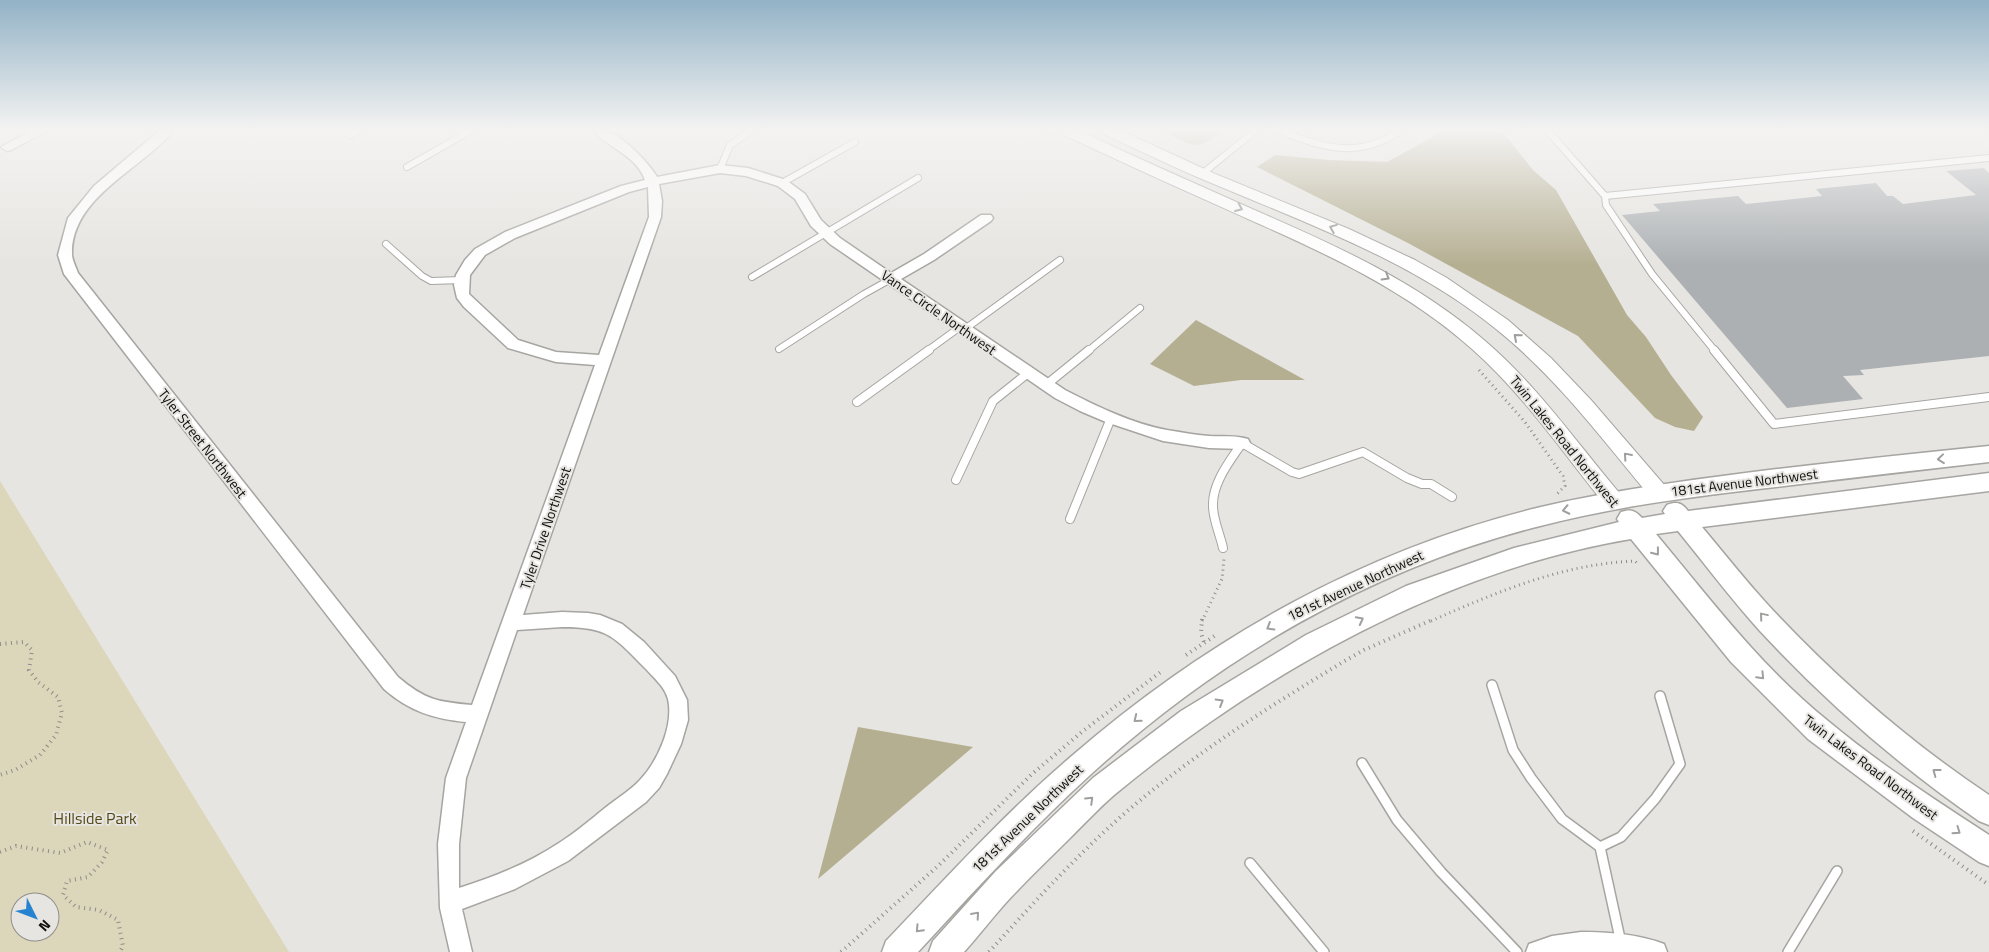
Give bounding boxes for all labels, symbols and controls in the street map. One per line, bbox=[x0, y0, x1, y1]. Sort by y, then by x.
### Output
one-way arrow bbox=[1234, 202, 1243, 213]
one-way arrow bbox=[1329, 224, 1338, 234]
street label: Vance Circle Northwest bbox=[877, 264, 1001, 360]
one-way arrow bbox=[1381, 271, 1390, 281]
one-way arrow bbox=[1513, 334, 1522, 343]
street label: Twin Lakes Road Northwest bbox=[1505, 371, 1625, 511]
street label: Tyler Street Northwest bbox=[154, 384, 252, 502]
one-way arrow bbox=[1624, 453, 1633, 462]
one-way arrow bbox=[1936, 453, 1944, 464]
street label: 181st Avenue Northwest bbox=[1669, 463, 1819, 501]
street label: Tyler Drive Northwest bbox=[514, 464, 576, 592]
one-way arrow bbox=[1562, 505, 1571, 515]
street label: 181st Avenue Northwest bbox=[1284, 544, 1427, 626]
one-way arrow bbox=[1650, 546, 1659, 556]
one-way arrow bbox=[1761, 613, 1769, 622]
one-way arrow bbox=[1355, 616, 1364, 626]
one-way arrow bbox=[1266, 620, 1275, 630]
one-way arrow bbox=[1755, 670, 1764, 679]
one-way arrow bbox=[1214, 699, 1223, 708]
street label: Twin Lakes Road Northwest bbox=[1799, 709, 1943, 825]
one-way arrow bbox=[1133, 714, 1142, 723]
street label: 181st Avenue Northwest bbox=[966, 759, 1088, 877]
one-way arrow bbox=[1932, 769, 1942, 778]
one-way arrow bbox=[1084, 796, 1093, 805]
park label: Hillside Park bbox=[53, 806, 137, 830]
one-way arrow bbox=[1951, 825, 1960, 834]
north arrow bbox=[10, 892, 60, 942]
one-way arrow bbox=[970, 912, 979, 921]
text: N bbox=[34, 915, 56, 937]
one-way arrow bbox=[916, 923, 925, 932]

